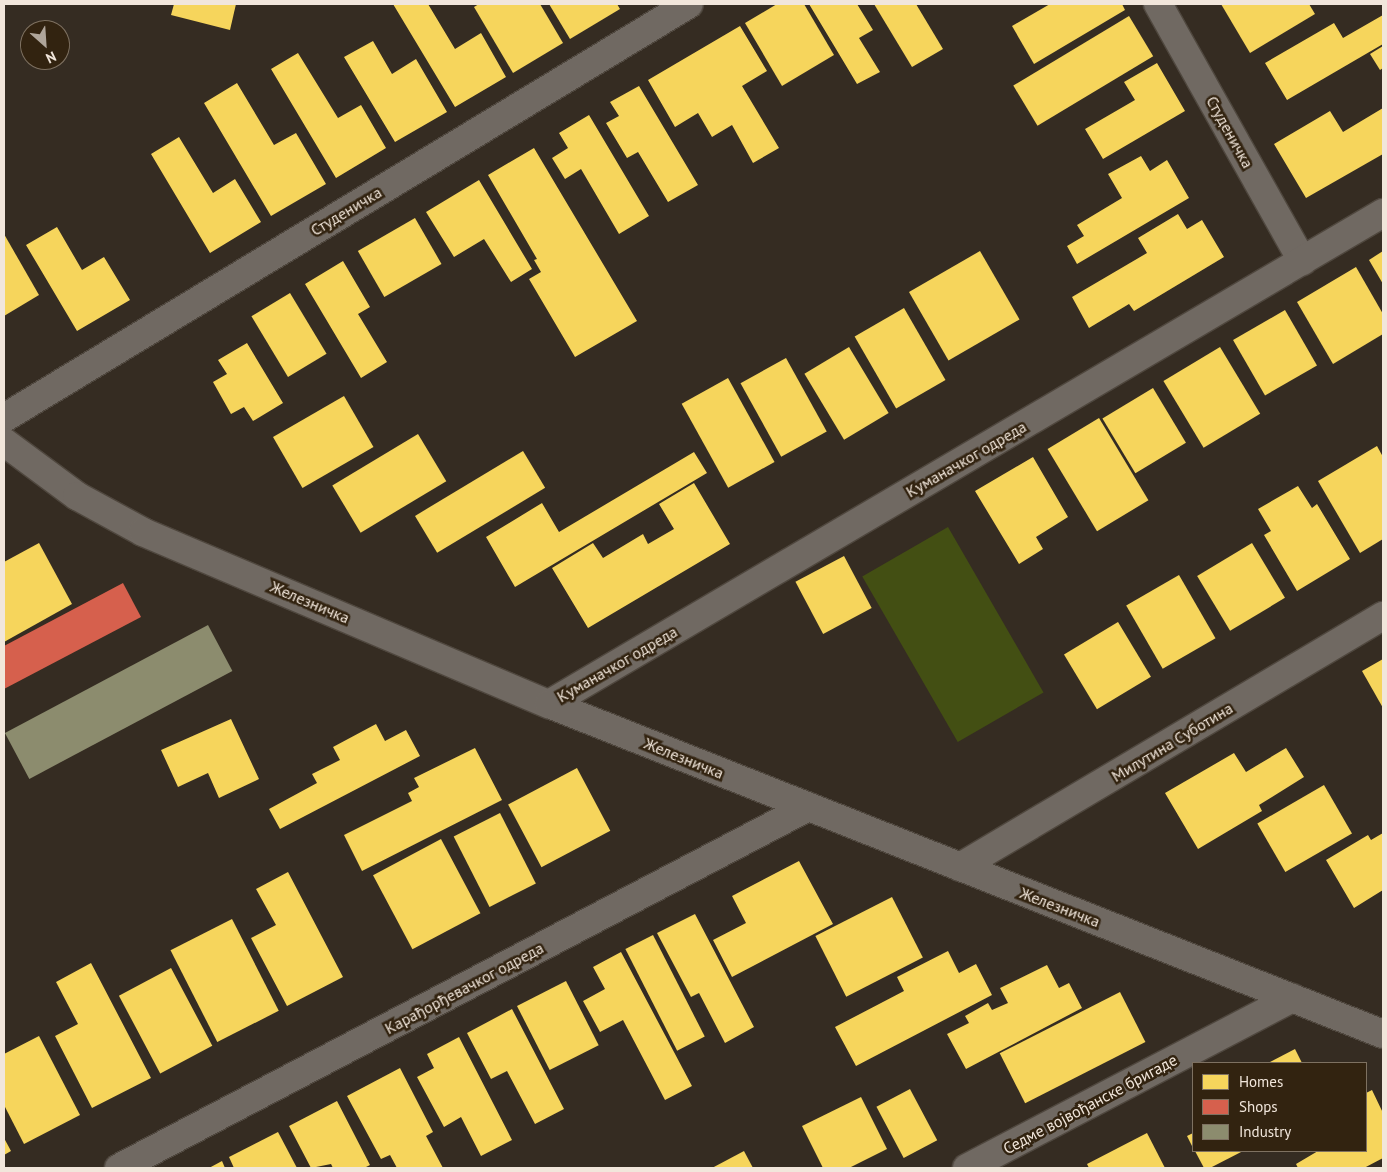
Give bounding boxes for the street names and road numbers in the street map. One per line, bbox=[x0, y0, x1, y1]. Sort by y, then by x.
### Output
street label: Студеничка bbox=[1202, 93, 1258, 171]
street label: Студеничка bbox=[307, 182, 385, 240]
street label: Куманачког одреда bbox=[902, 417, 1030, 501]
street label: Железничка bbox=[268, 577, 352, 627]
street label: Куманачког одреда bbox=[553, 622, 681, 706]
street label: Милутина Суботина bbox=[1108, 698, 1236, 786]
street label: Железничка bbox=[641, 733, 727, 783]
street label: Железничка bbox=[1017, 883, 1103, 931]
street label: Карађорђевачког одреда bbox=[381, 938, 547, 1038]
street label: Седме војвођанске бригаде bbox=[1000, 1050, 1180, 1158]

